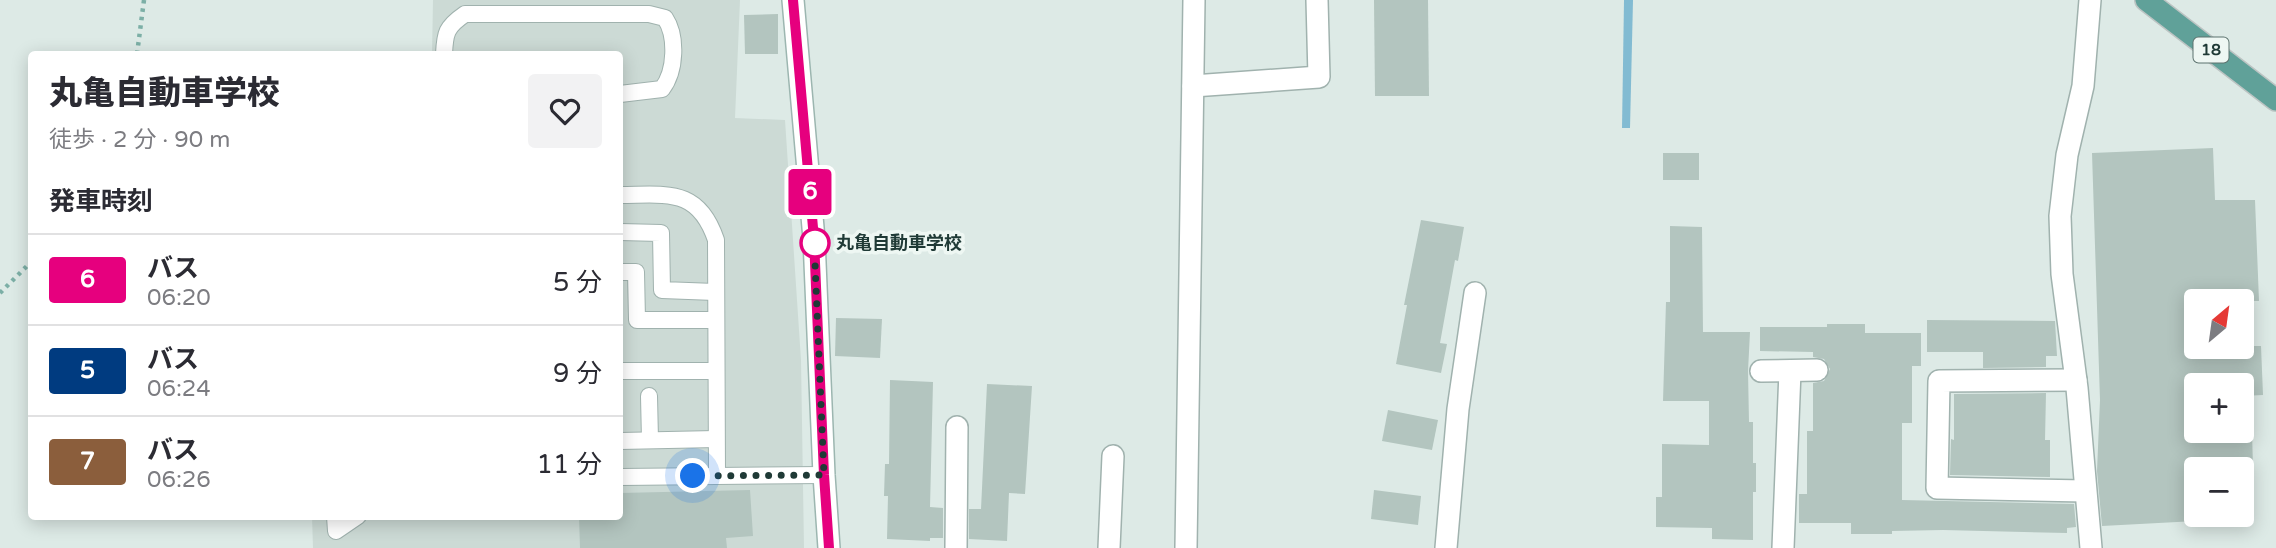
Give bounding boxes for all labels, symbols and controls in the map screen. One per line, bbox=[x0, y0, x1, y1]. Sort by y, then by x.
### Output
road number: 18 bbox=[2194, 38, 2228, 62]
text: 丸亀自動車学校 bbox=[49, 74, 280, 113]
button: heart bbox=[528, 74, 602, 148]
text: 徒歩 · 2 分 · 90 m bbox=[49, 126, 230, 154]
line badge: 6 bbox=[787, 169, 833, 215]
text: 6 bbox=[802, 177, 818, 206]
text: 発車時刻 bbox=[49, 186, 153, 217]
marker: 丸亀自動車学校 bbox=[800, 228, 830, 258]
place label: 丸亀自動車学校 bbox=[836, 232, 962, 254]
text: バス bbox=[147, 253, 199, 284]
text: 6 bbox=[80, 265, 95, 294]
text: 5 分 bbox=[553, 267, 602, 298]
text: 06:20 bbox=[147, 284, 211, 312]
north arrow bbox=[2184, 289, 2254, 359]
map controls bbox=[2184, 289, 2254, 527]
text: バス bbox=[147, 344, 199, 375]
text: 5 bbox=[80, 356, 95, 385]
text: 9 分 bbox=[553, 358, 602, 389]
button: + bbox=[2184, 373, 2254, 443]
text: 06:24 bbox=[147, 375, 211, 403]
text: バス bbox=[147, 435, 199, 466]
text: 7 bbox=[80, 447, 95, 476]
text: 11 分 bbox=[537, 449, 602, 480]
button: − bbox=[2184, 457, 2254, 527]
your location bbox=[675, 458, 710, 493]
text: 06:26 bbox=[147, 466, 211, 494]

